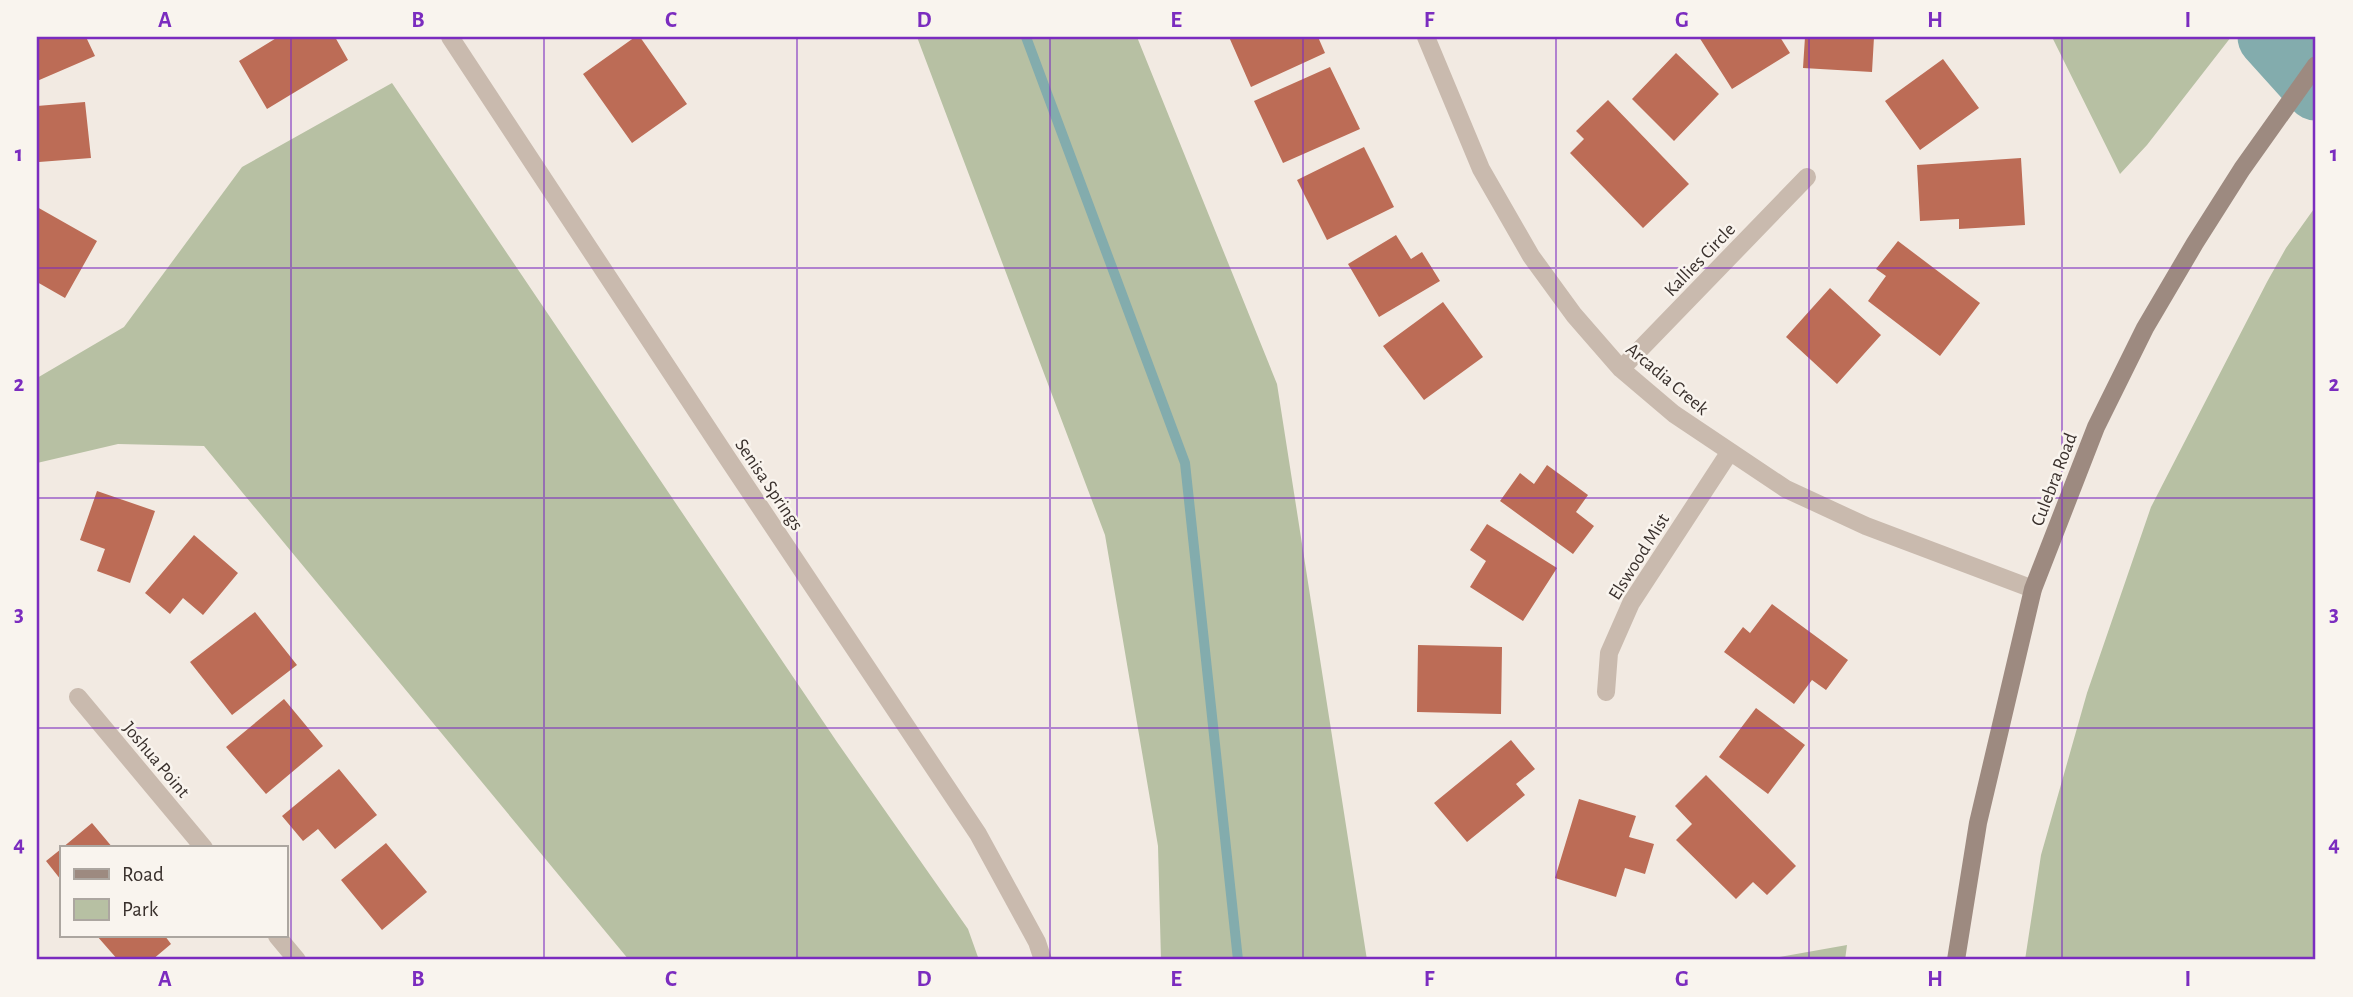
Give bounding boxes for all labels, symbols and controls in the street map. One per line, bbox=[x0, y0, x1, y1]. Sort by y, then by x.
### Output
text: A bbox=[158, 9, 172, 32]
text: B bbox=[411, 9, 425, 32]
text: C bbox=[665, 9, 677, 32]
text: D bbox=[916, 9, 932, 32]
text: E bbox=[1170, 9, 1182, 32]
text: F bbox=[1424, 9, 1435, 32]
text: G bbox=[1675, 9, 1689, 32]
text: H bbox=[1927, 9, 1943, 32]
text: I bbox=[2185, 9, 2191, 32]
text: 1 bbox=[15, 143, 23, 166]
text: 1 bbox=[2330, 143, 2338, 166]
street label: Kallies Circle bbox=[1661, 220, 1739, 300]
street label: Arcadia Creek bbox=[1622, 339, 1712, 419]
text: 2 bbox=[14, 373, 25, 396]
text: 2 bbox=[2329, 373, 2340, 396]
street label: Culebra Road bbox=[2028, 430, 2081, 529]
street label: Senisa Springs bbox=[731, 436, 806, 534]
street label: Elswood Mist bbox=[1605, 510, 1673, 603]
text: 3 bbox=[14, 603, 24, 626]
text: 3 bbox=[2329, 603, 2339, 626]
street label: Joshua Point bbox=[119, 719, 193, 801]
text: 4 bbox=[13, 833, 25, 856]
text: 4 bbox=[2328, 833, 2340, 856]
legend bbox=[60, 846, 287, 937]
text: Road bbox=[122, 864, 164, 885]
text: Park bbox=[122, 899, 159, 920]
text: A bbox=[158, 968, 172, 991]
text: B bbox=[411, 968, 425, 991]
text: C bbox=[665, 968, 677, 991]
text: D bbox=[916, 968, 932, 991]
text: E bbox=[1170, 968, 1182, 991]
text: F bbox=[1424, 968, 1435, 991]
text: G bbox=[1675, 968, 1689, 991]
text: H bbox=[1927, 968, 1943, 991]
text: I bbox=[2185, 968, 2191, 991]

